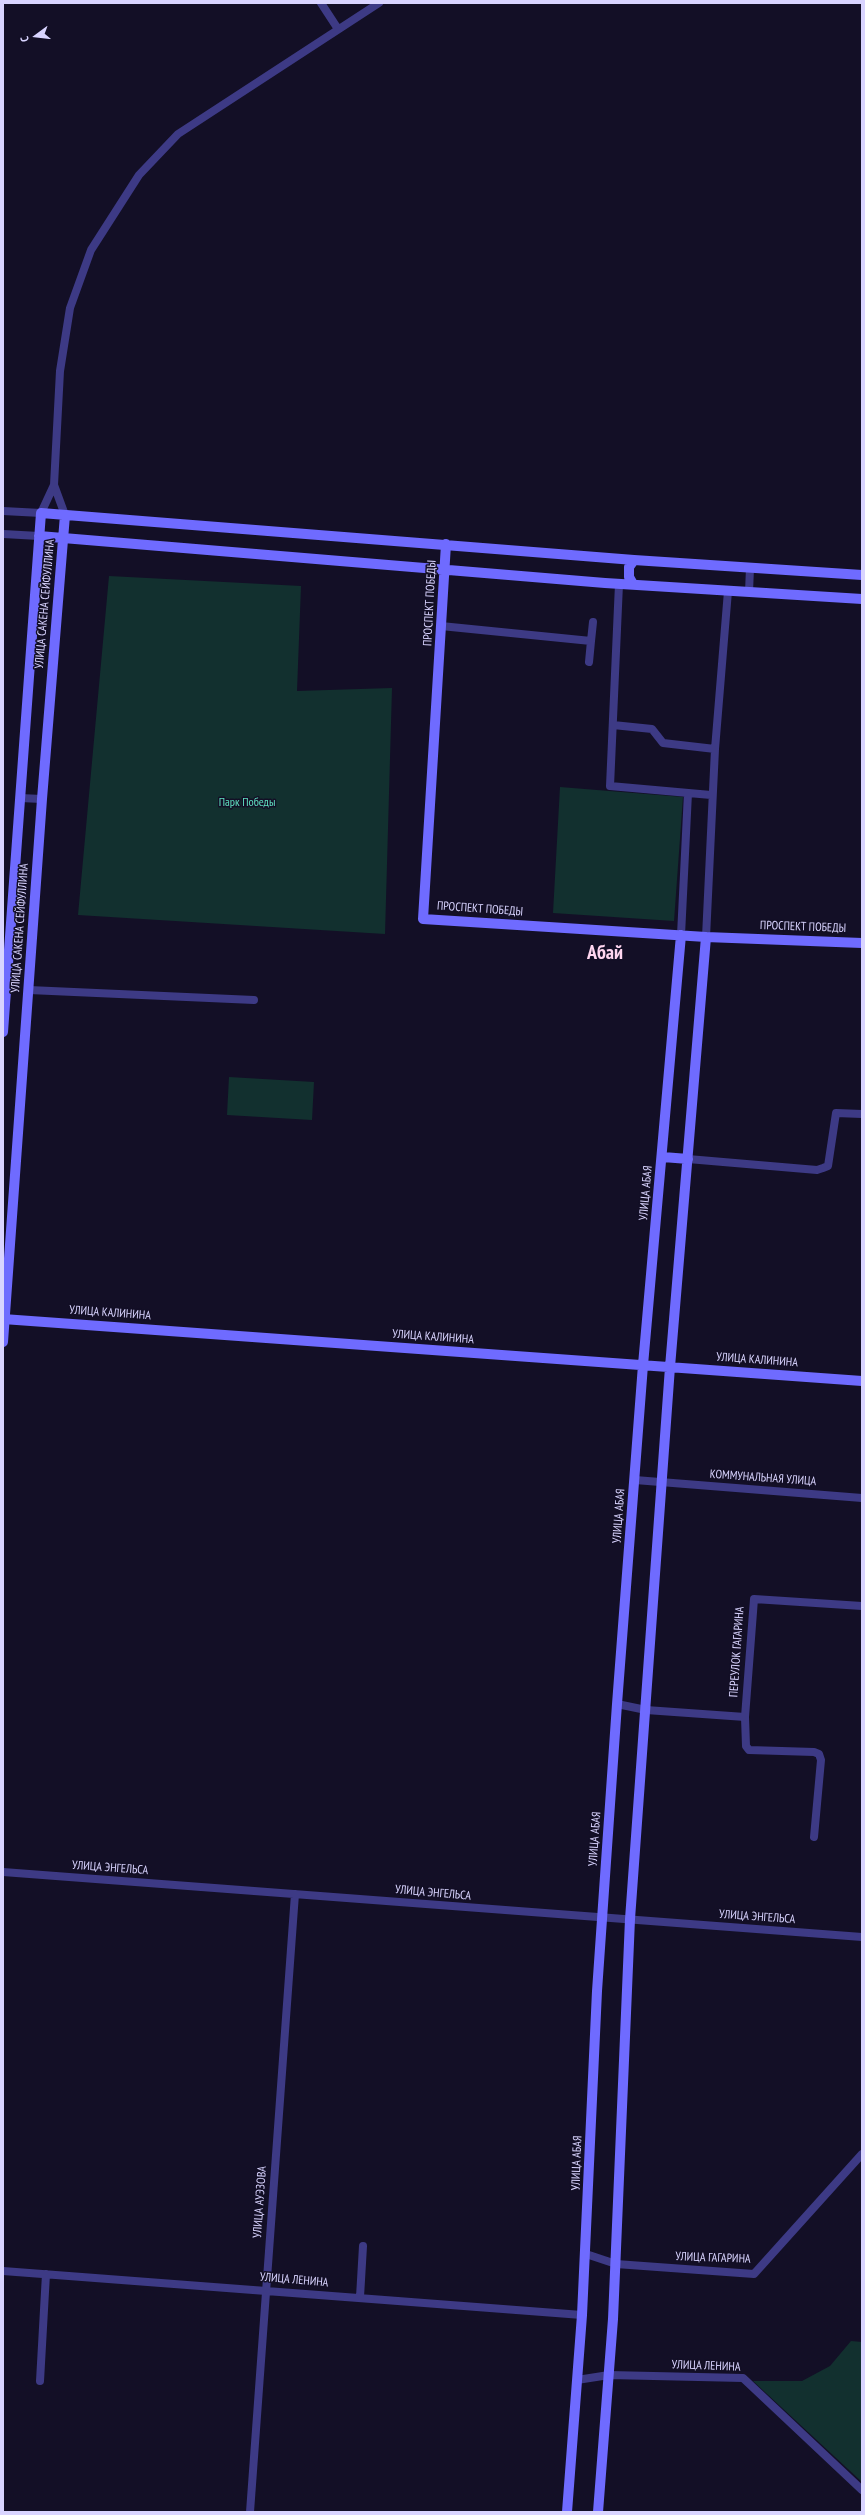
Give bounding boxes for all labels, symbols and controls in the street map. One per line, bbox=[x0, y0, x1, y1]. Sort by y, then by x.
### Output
north arrow bbox=[16, 16, 56, 56]
text: С bbox=[17, 35, 32, 43]
street label: УЛИЦА САКЕНА СЕЙФУЛЛИНА bbox=[32, 539, 58, 669]
street label: ПРОСПЕКТ ПОБЕДЫ bbox=[421, 560, 439, 646]
park label: Парк Победы bbox=[219, 796, 275, 810]
street label: УЛИЦА САКЕНА СЕЙФУЛЛИНА bbox=[8, 863, 32, 993]
street label: ПРОСПЕКТ ПОБЕДЫ bbox=[437, 899, 523, 919]
street label: ПРОСПЕКТ ПОБЕДЫ bbox=[760, 918, 846, 936]
district label: Абай bbox=[587, 941, 623, 965]
street label: УЛИЦА АБАЯ bbox=[636, 1165, 656, 1221]
street label: УЛИЦА КАЛИНИНА bbox=[69, 1303, 151, 1323]
street label: УЛИЦА КАЛИНИНА bbox=[392, 1327, 474, 1347]
street label: УЛИЦА КАЛИНИНА bbox=[716, 1350, 798, 1370]
street label: КОММУНАЛЬНАЯ УЛИЦА bbox=[709, 1467, 817, 1489]
street label: УЛИЦА АБАЯ bbox=[610, 1488, 628, 1544]
street label: ПЕРЕУЛОК ГАГАРИНА bbox=[727, 1606, 747, 1698]
street label: УЛИЦА АБАЯ bbox=[586, 1811, 604, 1867]
street label: УЛИЦА ЭНГЕЛЬСА bbox=[71, 1858, 149, 1878]
street label: УЛИЦА ЭНГЕЛЬСА bbox=[394, 1883, 472, 1903]
street label: УЛИЦА ЭНГЕЛЬСА bbox=[718, 1907, 796, 1927]
street label: УЛИЦА АБАЯ bbox=[569, 2135, 585, 2191]
street label: УЛИЦА АУЭЗОВА bbox=[250, 2166, 270, 2238]
street label: УЛИЦА ГАГАРИНА bbox=[675, 2249, 751, 2267]
street label: УЛИЦА ЛЕНИНА bbox=[259, 2270, 329, 2290]
street label: УЛИЦА ЛЕНИНА bbox=[671, 2358, 741, 2374]

